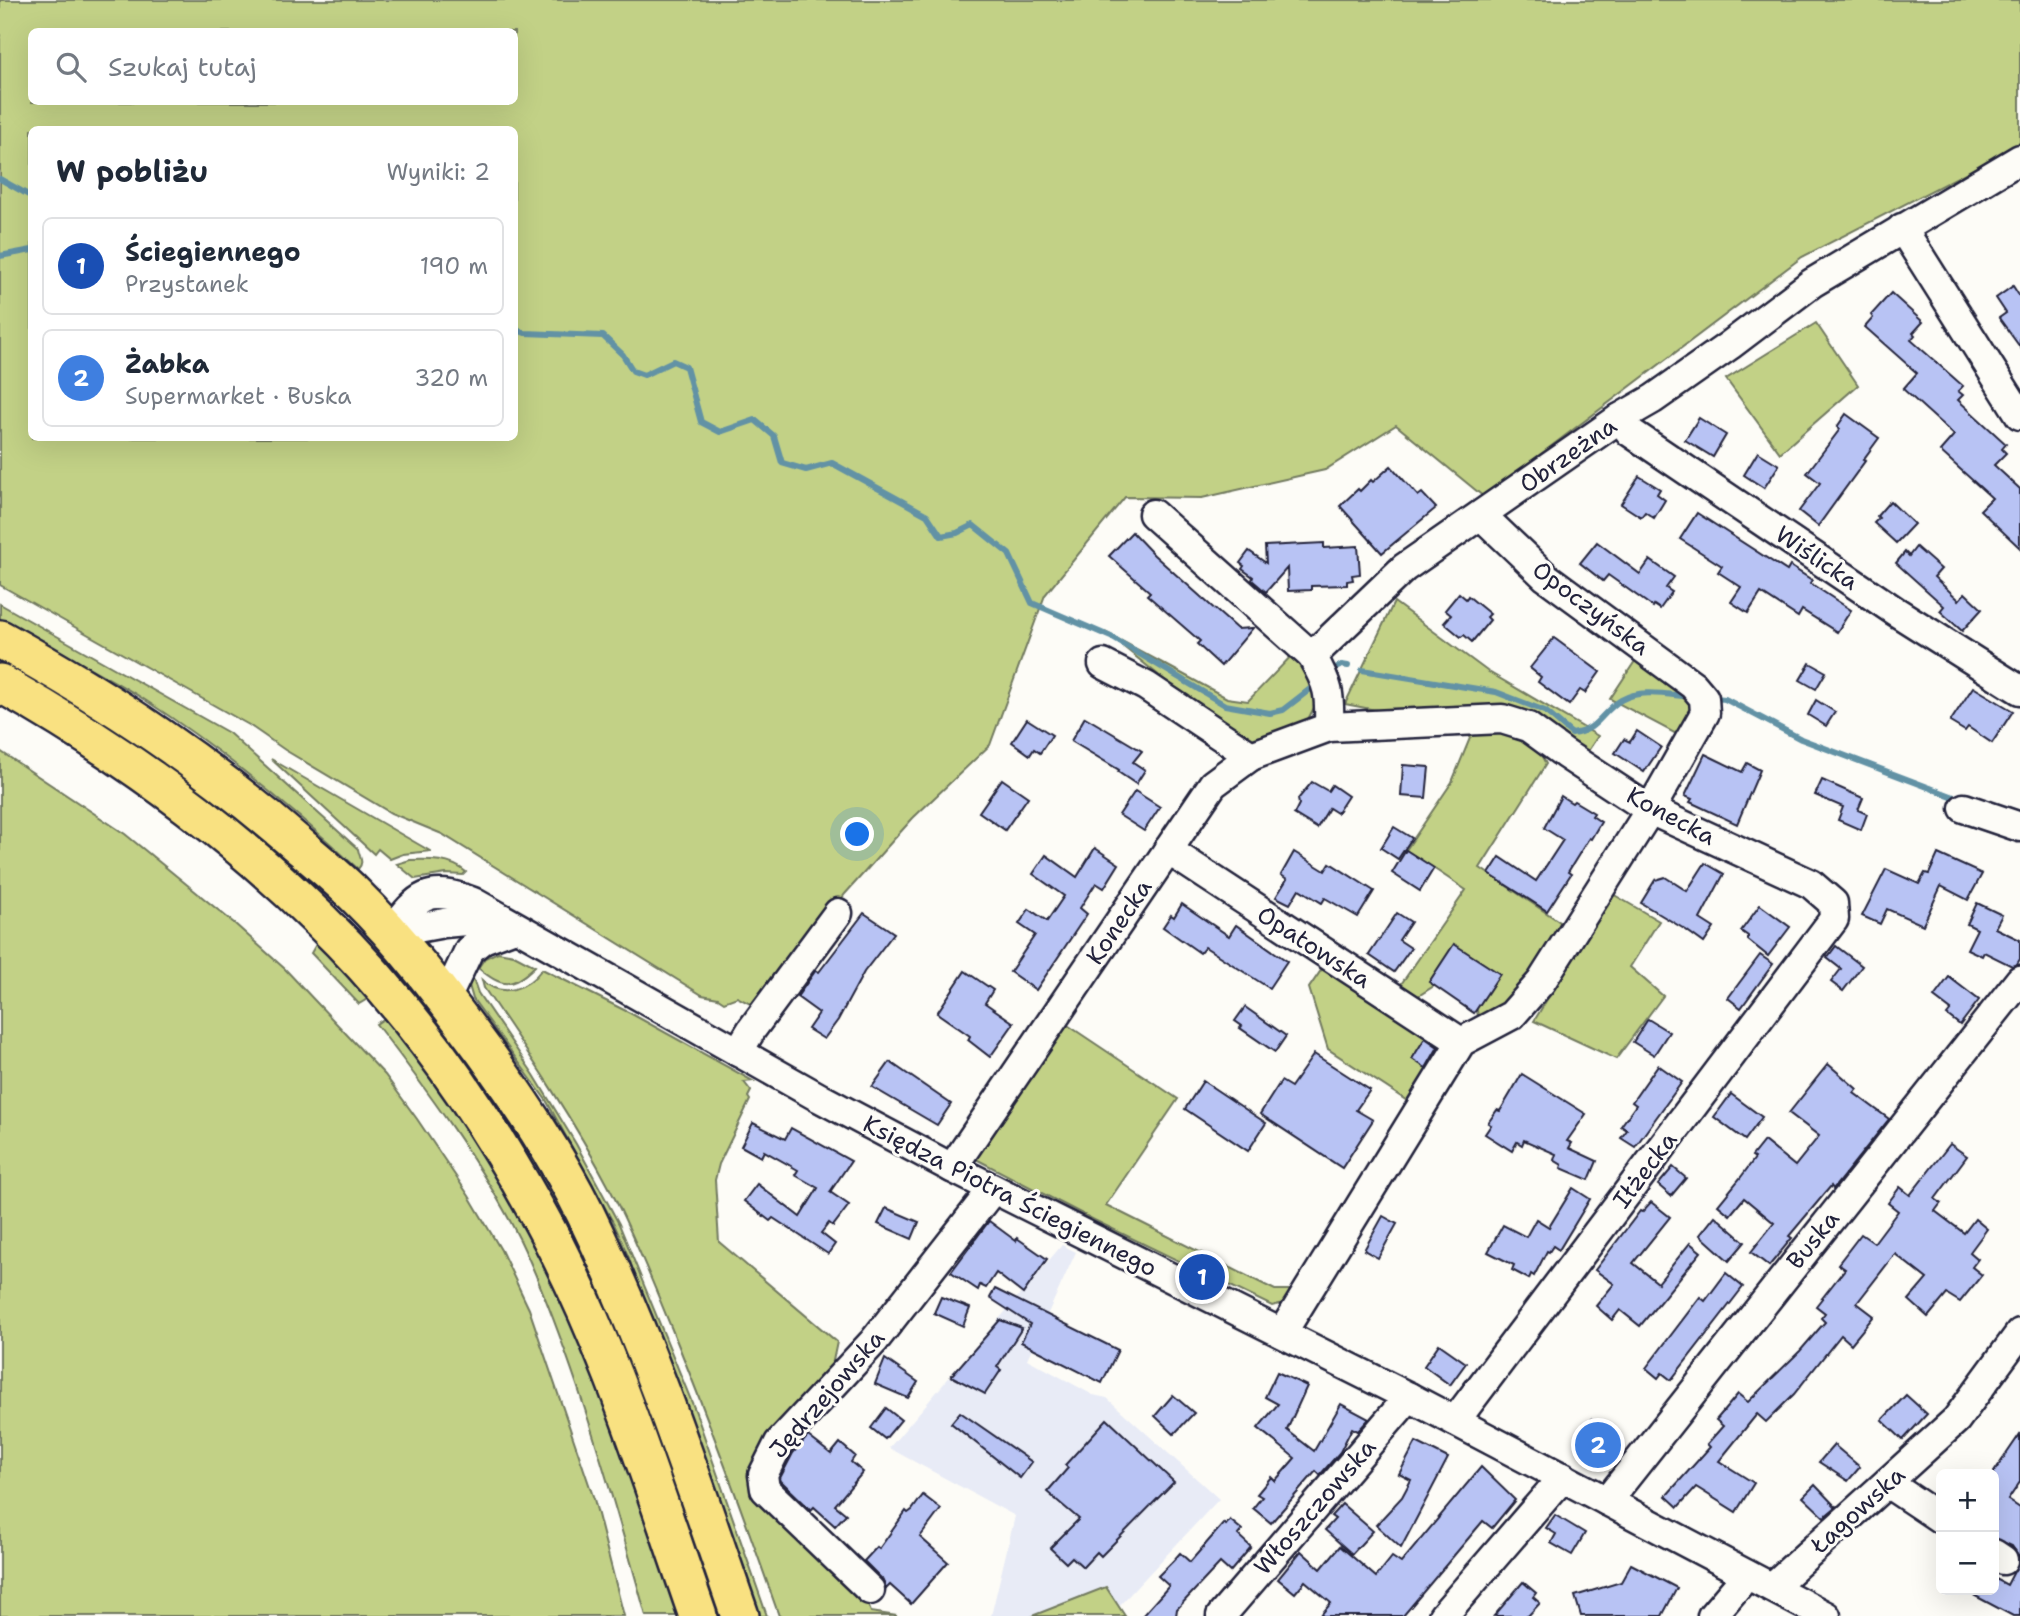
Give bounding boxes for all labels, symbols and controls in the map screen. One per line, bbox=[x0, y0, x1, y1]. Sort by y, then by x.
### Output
search box bbox=[28, 28, 518, 105]
icon: search bbox=[52, 48, 90, 86]
text: Szukaj tutaj bbox=[108, 49, 257, 84]
text: W pobliżu bbox=[56, 151, 208, 192]
text: Wyniki: 2 bbox=[386, 157, 490, 187]
text: Ściegiennego bbox=[125, 234, 301, 269]
text: 1 bbox=[76, 251, 86, 281]
text: 190 m bbox=[420, 251, 488, 281]
text: Przystanek bbox=[125, 269, 249, 299]
text: Żabka bbox=[125, 346, 210, 381]
text: 2 bbox=[73, 363, 89, 393]
text: 320 m bbox=[414, 363, 488, 393]
text: Supermarket · Buska bbox=[125, 381, 352, 411]
street label: Obrzeżna bbox=[1513, 410, 1623, 500]
street label: Wiślicka bbox=[1769, 518, 1865, 598]
street label: Opoczyńska bbox=[1526, 554, 1656, 663]
street label: Konecka bbox=[1621, 779, 1721, 853]
your location bbox=[840, 817, 874, 851]
street label: Konecka bbox=[1079, 873, 1159, 971]
street label: Opatowska bbox=[1251, 898, 1377, 996]
street label: Księdza Piotra Ściegiennego bbox=[858, 1108, 1162, 1284]
street label: Iłżecka bbox=[1606, 1125, 1684, 1215]
street label: Buska bbox=[1779, 1204, 1847, 1276]
pin: 1 bbox=[1179, 1251, 1225, 1303]
street label: Jędrzejowska bbox=[762, 1323, 892, 1465]
pin: 2 bbox=[1575, 1419, 1621, 1471]
street label: Włoszczowska bbox=[1247, 1432, 1383, 1582]
street label: Łagowska bbox=[1803, 1459, 1912, 1562]
map controls bbox=[1936, 1469, 1999, 1595]
button: + bbox=[1936, 1469, 1999, 1532]
button: − bbox=[1936, 1532, 1999, 1595]

